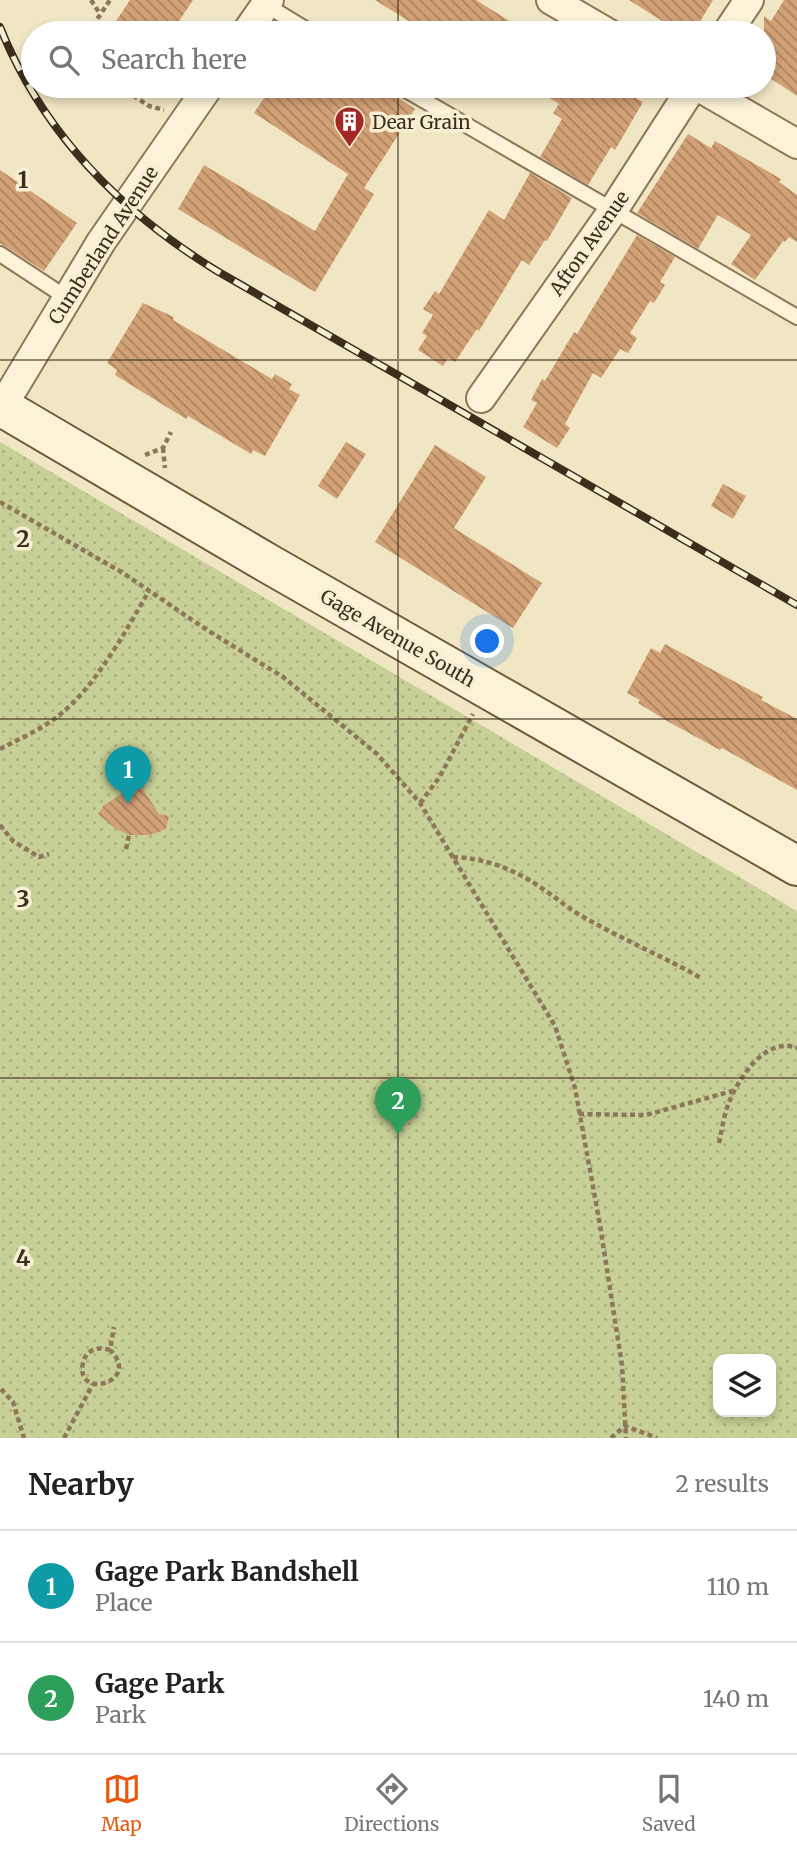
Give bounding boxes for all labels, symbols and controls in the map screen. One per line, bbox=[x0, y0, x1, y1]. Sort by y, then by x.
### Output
search box bbox=[21, 21, 776, 98]
icon: search bbox=[45, 41, 83, 79]
text: Search here bbox=[101, 43, 247, 76]
building icon: Dear Grain bbox=[332, 105, 366, 149]
place label: Dear Grain bbox=[372, 110, 471, 134]
street label: Cumberland Avenue bbox=[43, 161, 163, 329]
text: 1 bbox=[18, 165, 29, 194]
street label: Afton Avenue bbox=[543, 186, 634, 301]
text: 2 bbox=[16, 524, 30, 553]
street label: Gage Avenue South bbox=[316, 584, 480, 692]
your location bbox=[470, 624, 504, 658]
pin: 1 bbox=[105, 746, 151, 804]
text: 3 bbox=[16, 884, 30, 913]
pin: 2 bbox=[375, 1077, 421, 1135]
text: 4 bbox=[16, 1243, 31, 1272]
map controls bbox=[713, 1354, 776, 1417]
button: layers bbox=[713, 1354, 776, 1417]
text: Nearby bbox=[28, 1465, 134, 1503]
text: 2 results bbox=[675, 1469, 769, 1498]
text: Gage Park Bandshell bbox=[95, 1555, 359, 1588]
text: 1 bbox=[46, 1572, 56, 1601]
text: 110 m bbox=[707, 1572, 769, 1601]
text: Place bbox=[95, 1588, 152, 1617]
text: Gage Park bbox=[95, 1667, 224, 1700]
text: 2 bbox=[44, 1684, 58, 1713]
text: 140 m bbox=[703, 1684, 769, 1713]
text: Park bbox=[95, 1700, 146, 1729]
tab: Map bbox=[101, 1770, 142, 1836]
tab: Directions bbox=[344, 1770, 439, 1836]
tab: Saved bbox=[642, 1770, 696, 1836]

